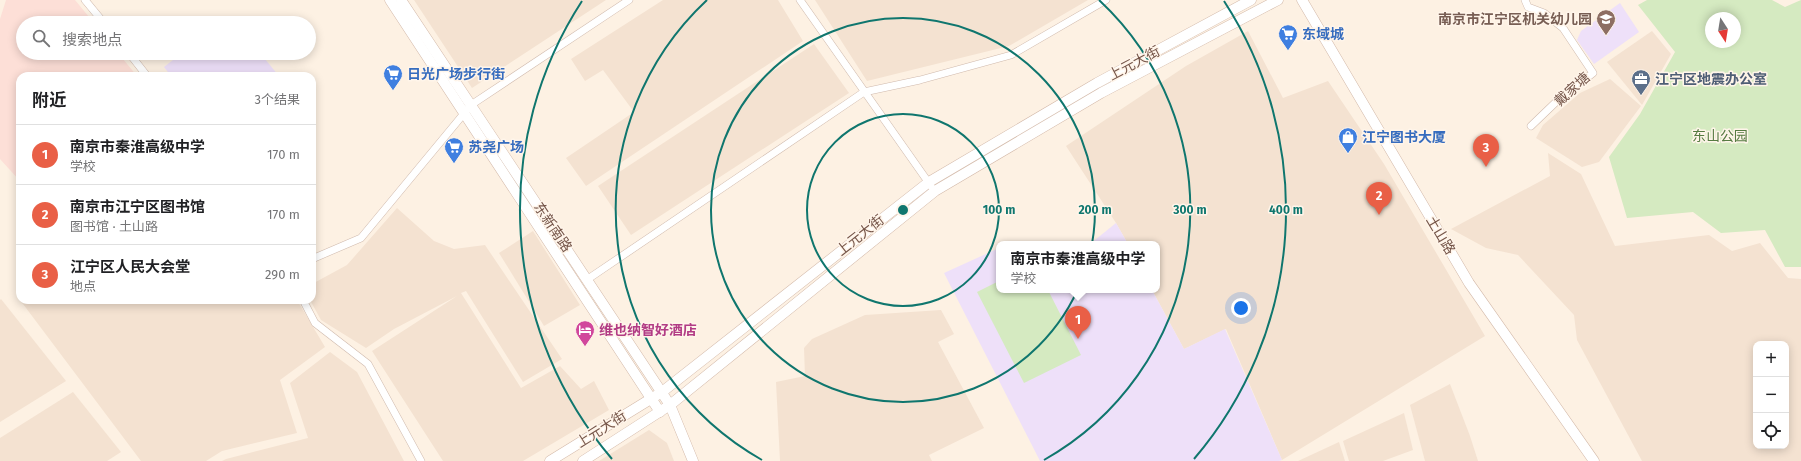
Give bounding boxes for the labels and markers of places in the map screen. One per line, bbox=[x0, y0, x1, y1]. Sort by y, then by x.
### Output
school or university icon: 南京市江宁区机关幼儿园 bbox=[1595, 8, 1617, 36]
place label: 南京市江宁区机关幼儿园 bbox=[1438, 11, 1592, 28]
supermarket icon: 东域城 bbox=[1277, 23, 1299, 51]
place label: 东域城 bbox=[1302, 26, 1344, 43]
supermarket icon: 日光广场步行街 bbox=[382, 63, 404, 91]
place label: 日光广场步行街 bbox=[407, 66, 505, 83]
office icon: 江宁区地震办公室 bbox=[1630, 68, 1652, 96]
place label: 江宁区地震办公室 bbox=[1655, 71, 1767, 88]
shop icon: 江宁图书大厦 bbox=[1337, 126, 1359, 154]
place label: 江宁图书大厦 bbox=[1362, 129, 1446, 146]
pin: 3 bbox=[1473, 134, 1499, 167]
supermarket icon: 苏尧广场 bbox=[443, 136, 465, 164]
place label: 苏尧广场 bbox=[468, 139, 524, 156]
pin: 2 bbox=[1366, 182, 1392, 215]
centre of rings bbox=[896, 203, 910, 217]
pin: 1 bbox=[1065, 306, 1091, 339]
hotel icon: 维也纳智好酒店 bbox=[574, 319, 596, 347]
place label: 维也纳智好酒店 bbox=[599, 322, 697, 339]

